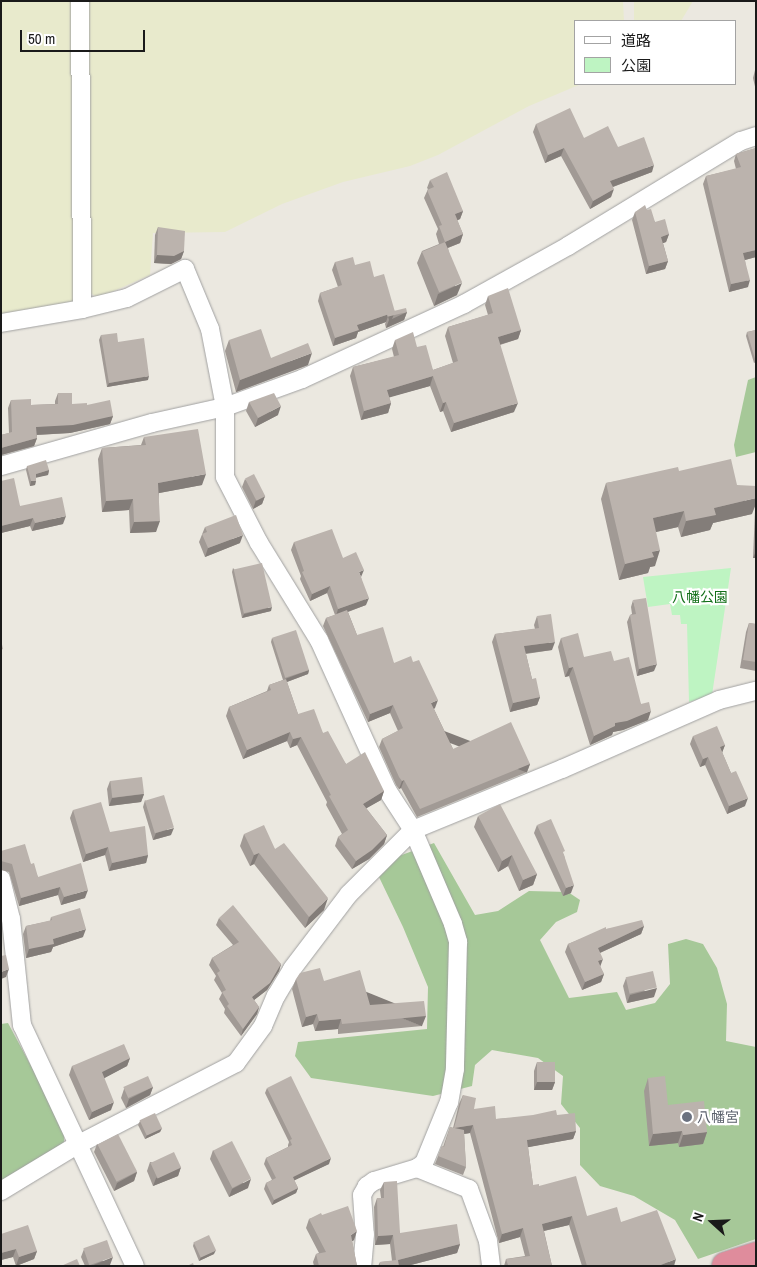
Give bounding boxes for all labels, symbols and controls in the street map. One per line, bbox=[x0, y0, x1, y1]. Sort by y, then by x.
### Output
scale bar bbox=[22, 20, 148, 52]
legend bbox=[574, 20, 737, 85]
text: 50 m bbox=[28, 28, 55, 49]
text: 道路 bbox=[621, 30, 651, 51]
text: 公園 bbox=[621, 55, 651, 76]
park label: 八幡公園 bbox=[672, 589, 728, 605]
place label: 八幡宮 bbox=[697, 1109, 739, 1125]
marker: 八幡宮 bbox=[681, 1111, 693, 1123]
north arrow bbox=[687, 1197, 737, 1247]
text: N bbox=[688, 1210, 708, 1224]

